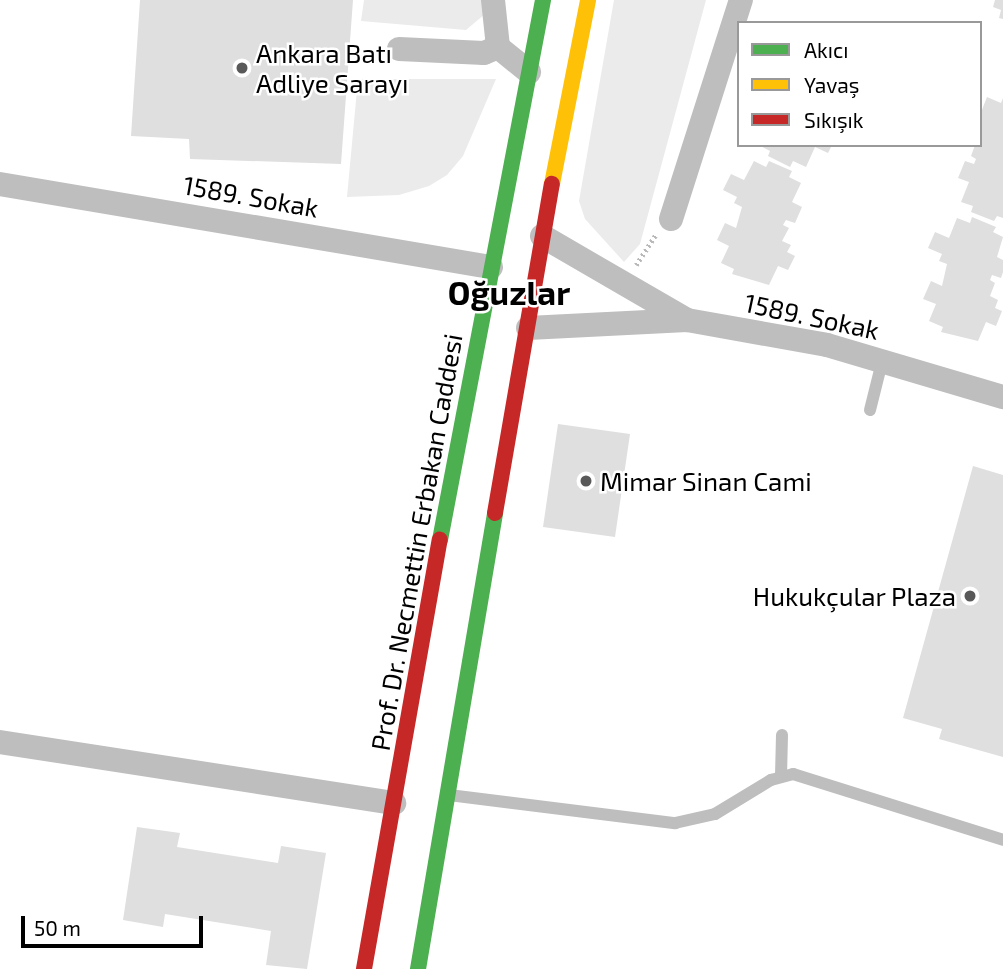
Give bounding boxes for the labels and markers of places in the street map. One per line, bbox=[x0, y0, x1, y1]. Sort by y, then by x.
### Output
place label: Ankara Batı Adliye Sarayı bbox=[256, 37, 408, 98]
marker: Ankara Batı Adliye Sarayı bbox=[234, 60, 250, 76]
place label: Mimar Sinan Cami bbox=[600, 465, 812, 497]
marker: Mimar Sinan Cami bbox=[578, 473, 594, 489]
place label: Hukukçular Plaza bbox=[752, 580, 956, 612]
marker: Hukukçular Plaza bbox=[962, 588, 978, 604]

